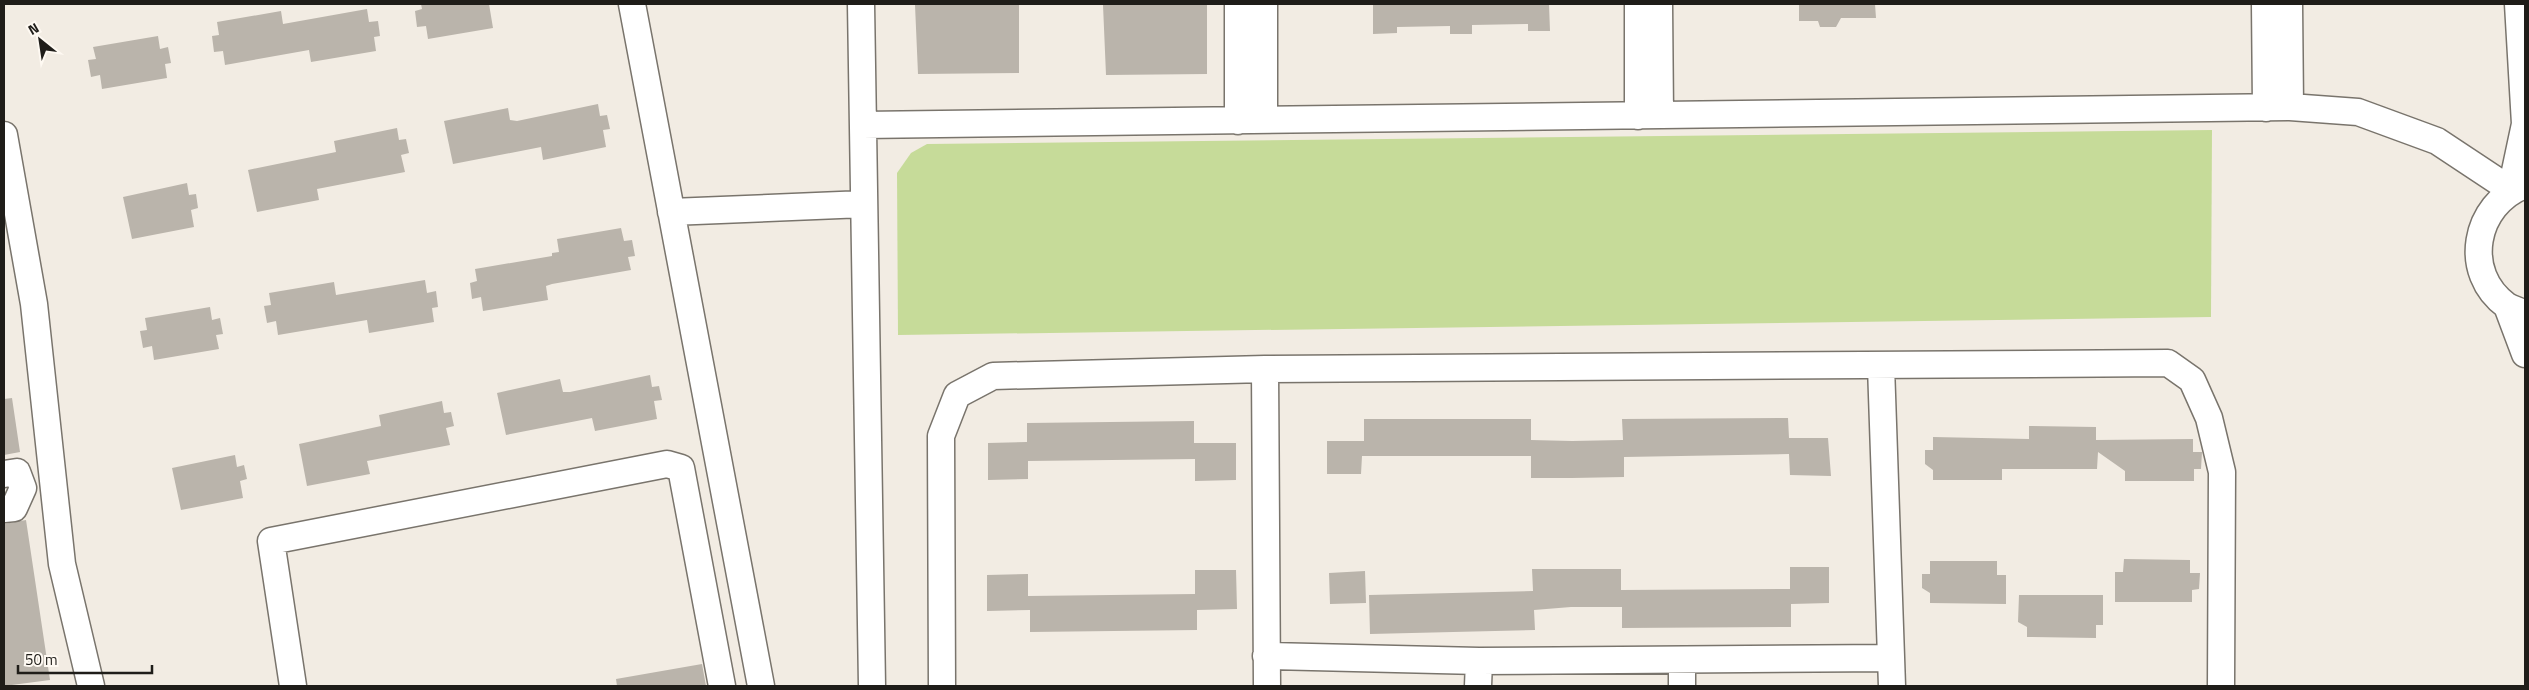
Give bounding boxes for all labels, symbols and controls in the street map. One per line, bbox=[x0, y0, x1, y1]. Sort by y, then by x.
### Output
north arrow bbox=[15, 15, 65, 65]
text: N bbox=[24, 17, 43, 40]
scale bar bbox=[18, 642, 151, 674]
text: 50 m bbox=[25, 648, 58, 671]

